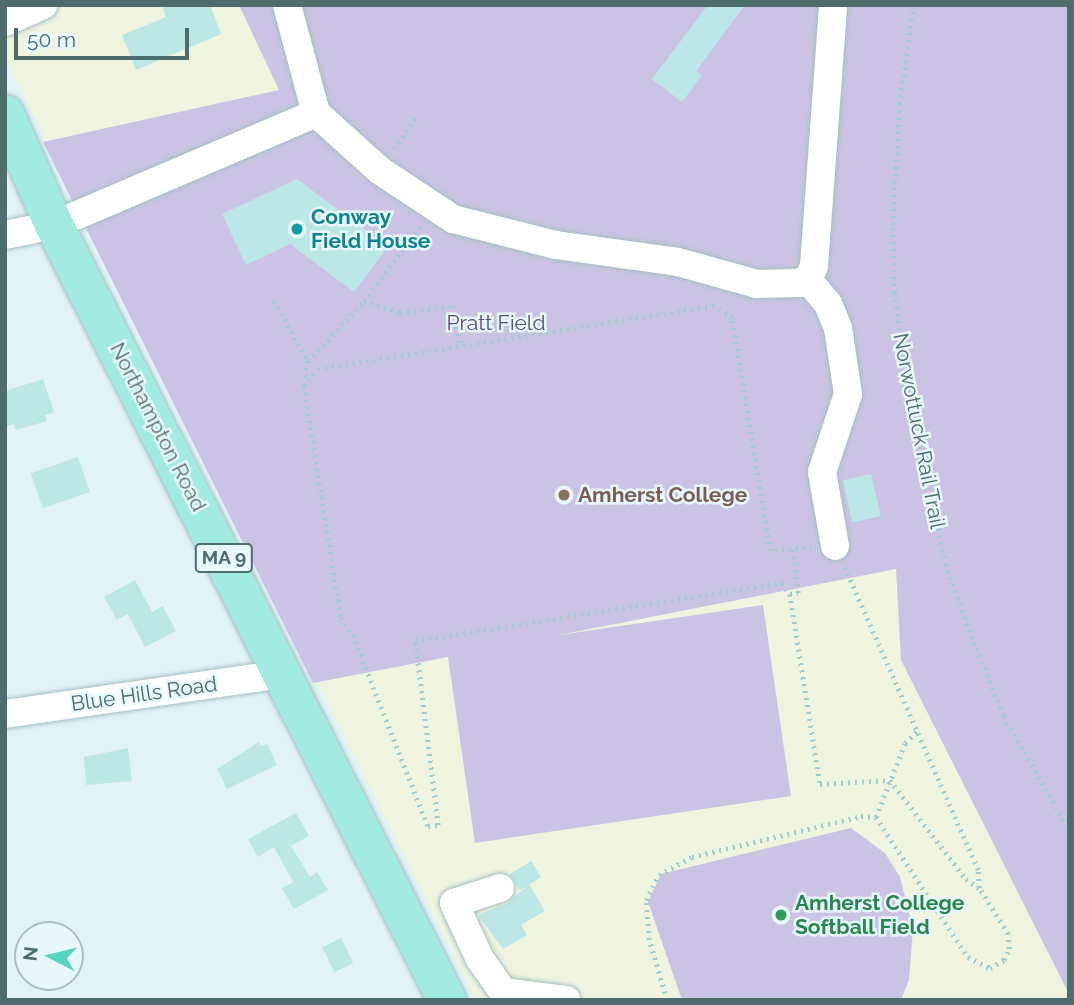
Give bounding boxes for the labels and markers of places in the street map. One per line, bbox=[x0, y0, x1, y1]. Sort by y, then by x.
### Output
place label: Conway Field House bbox=[311, 204, 430, 254]
marker: Conway Field House bbox=[289, 221, 305, 237]
place label: Amherst College bbox=[578, 482, 747, 508]
marker: Amherst College bbox=[556, 487, 572, 503]
place label: Amherst College Softball Field bbox=[795, 890, 964, 940]
marker: Amherst College Softball Field bbox=[773, 907, 789, 923]

